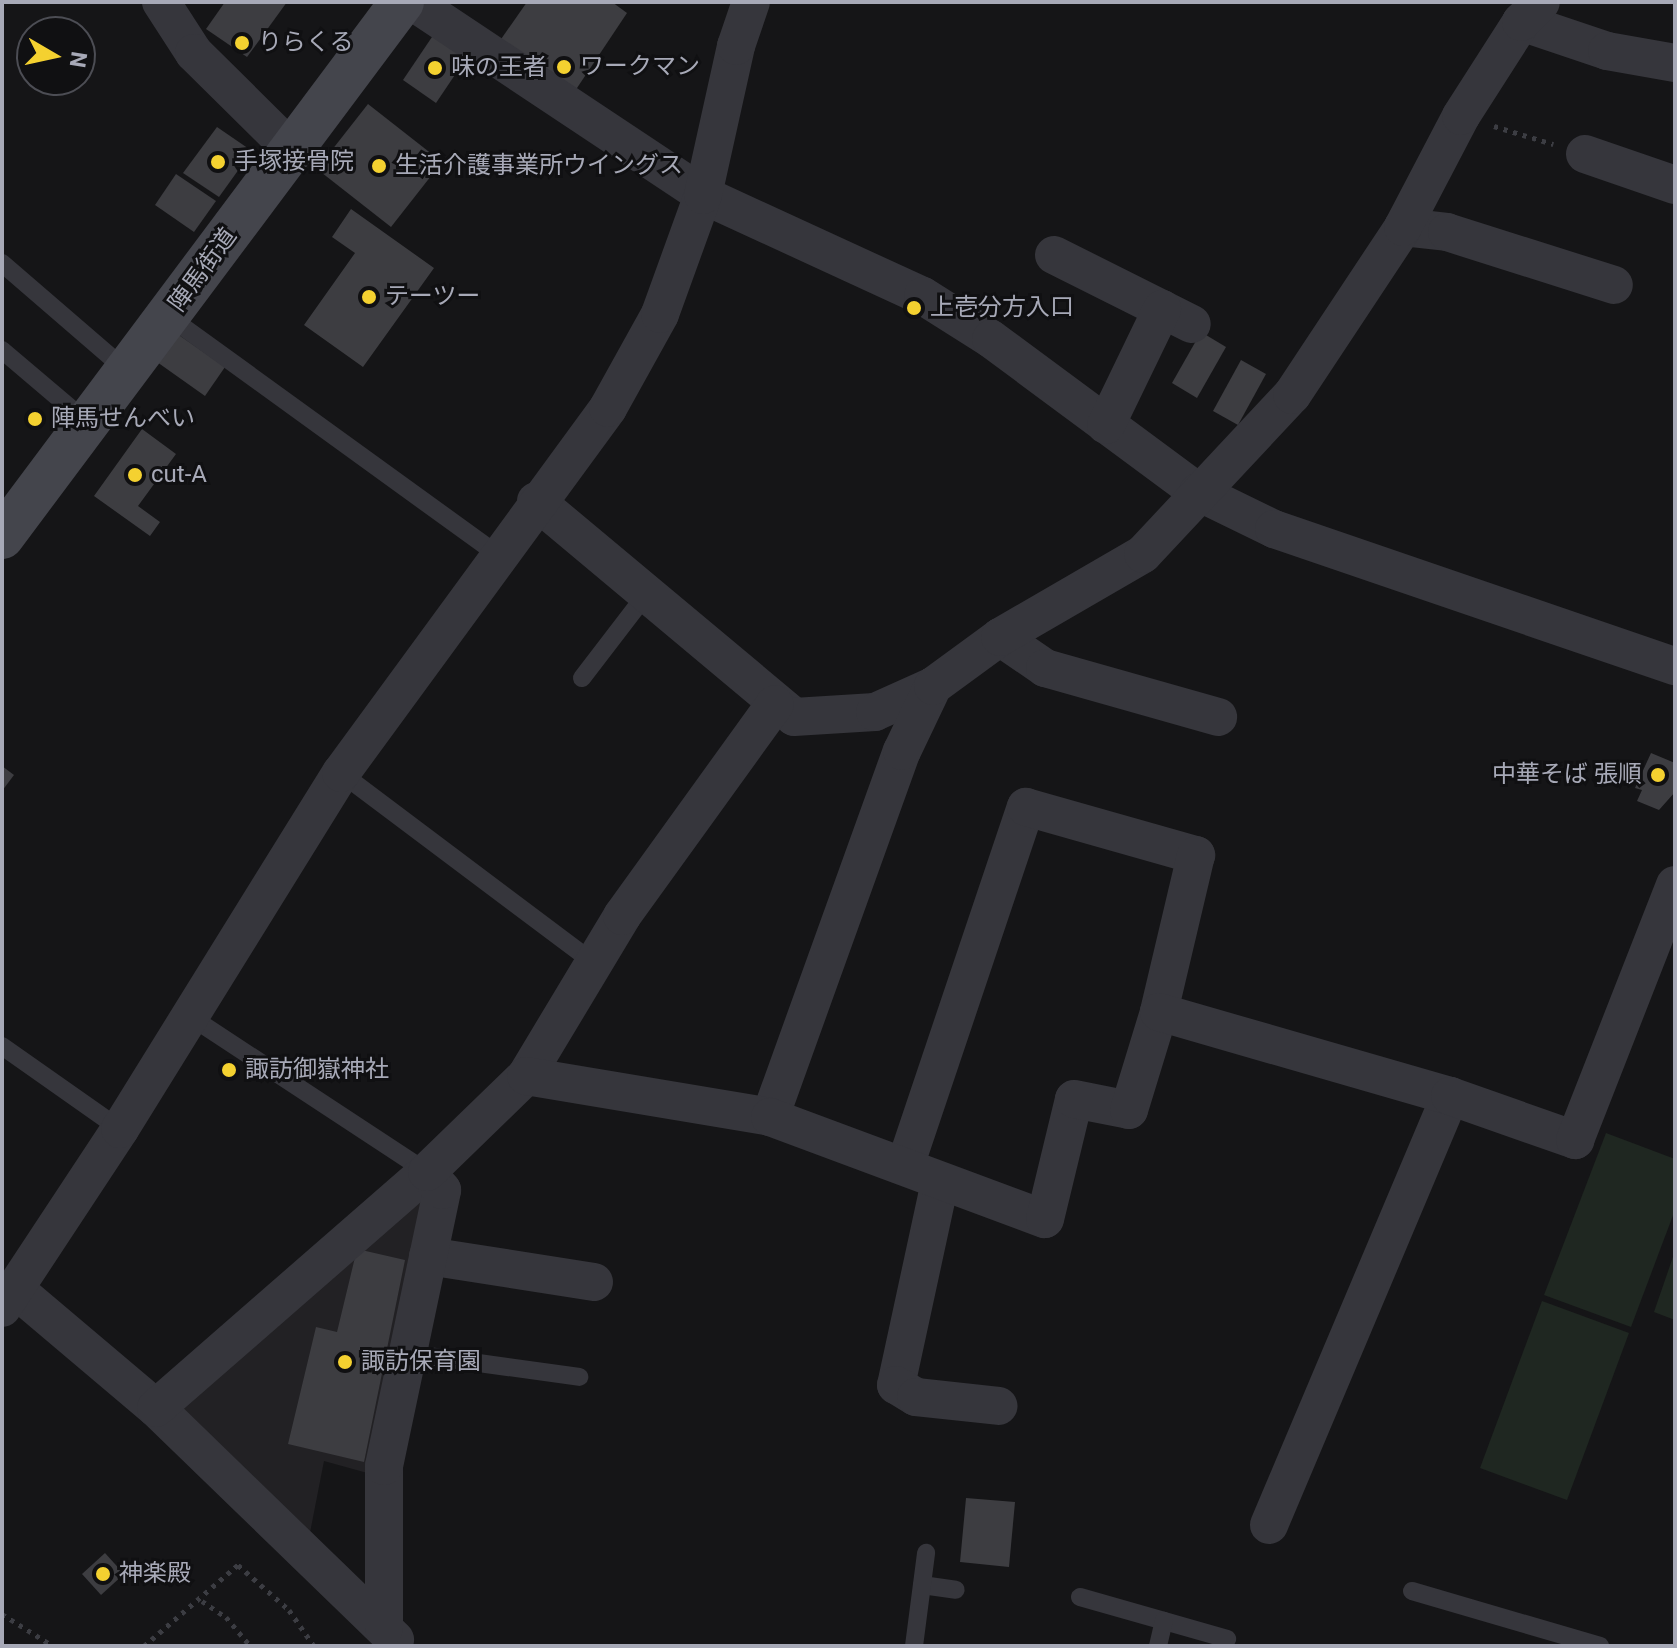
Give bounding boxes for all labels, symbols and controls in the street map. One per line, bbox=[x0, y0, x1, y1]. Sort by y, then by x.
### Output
north arrow bbox=[16, 16, 96, 96]
place label: りらくる bbox=[258, 29, 354, 57]
marker: りらくる bbox=[233, 34, 251, 52]
text: N bbox=[65, 50, 92, 69]
place label: ワークマン bbox=[580, 53, 700, 81]
place label: 味の王者 bbox=[451, 54, 547, 82]
marker: ワークマン bbox=[555, 58, 573, 76]
marker: 味の王者 bbox=[426, 59, 444, 77]
place label: 手塚接骨院 bbox=[234, 148, 354, 176]
place label: 生活介護事業所ウイングス bbox=[395, 152, 683, 180]
marker: 手塚接骨院 bbox=[209, 153, 227, 171]
marker: 生活介護事業所ウイングス bbox=[370, 157, 388, 175]
street label: 陣馬街道 bbox=[163, 223, 243, 317]
place label: テーツー bbox=[385, 283, 481, 311]
marker: テーツー bbox=[360, 288, 378, 306]
place label: 上壱分方入口 bbox=[930, 294, 1074, 322]
marker: 上壱分方入口 bbox=[905, 299, 923, 317]
place label: 陣馬せんべい bbox=[51, 405, 195, 433]
marker: 陣馬せんべい bbox=[26, 410, 44, 428]
place label: cut-A bbox=[151, 461, 207, 489]
marker: cut-A bbox=[126, 466, 144, 484]
place label: 中華そば 張順 bbox=[1492, 761, 1642, 789]
marker: 中華そば 張順 bbox=[1649, 766, 1667, 784]
place label: 諏訪御嶽神社 bbox=[245, 1056, 389, 1084]
marker: 諏訪御嶽神社 bbox=[220, 1061, 238, 1079]
place label: 諏訪保育園 bbox=[361, 1348, 481, 1376]
marker: 諏訪保育園 bbox=[336, 1353, 354, 1371]
place label: 神楽殿 bbox=[119, 1560, 191, 1588]
marker: 神楽殿 bbox=[94, 1565, 112, 1583]

